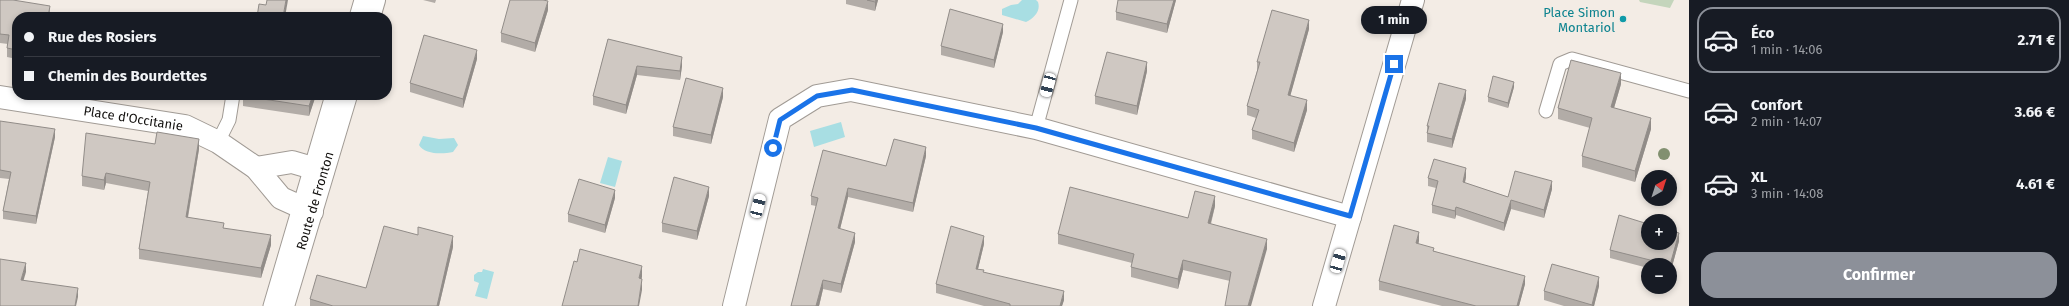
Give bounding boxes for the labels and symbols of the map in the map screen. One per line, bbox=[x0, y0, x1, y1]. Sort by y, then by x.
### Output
place label: Place Simon Montariol bbox=[1543, 5, 1615, 35]
callout: 1 min bbox=[1361, 6, 1427, 34]
marker: Place Simon Montariol bbox=[1618, 14, 1628, 24]
route end bbox=[1385, 55, 1403, 73]
car bbox=[1039, 72, 1057, 98]
street label: Place d'Occitanie bbox=[83, 103, 184, 134]
route start bbox=[764, 139, 782, 157]
street label: Route de Fronton bbox=[293, 150, 337, 252]
north arrow bbox=[1641, 170, 1677, 206]
car bbox=[749, 193, 767, 219]
car bbox=[1329, 248, 1347, 274]

